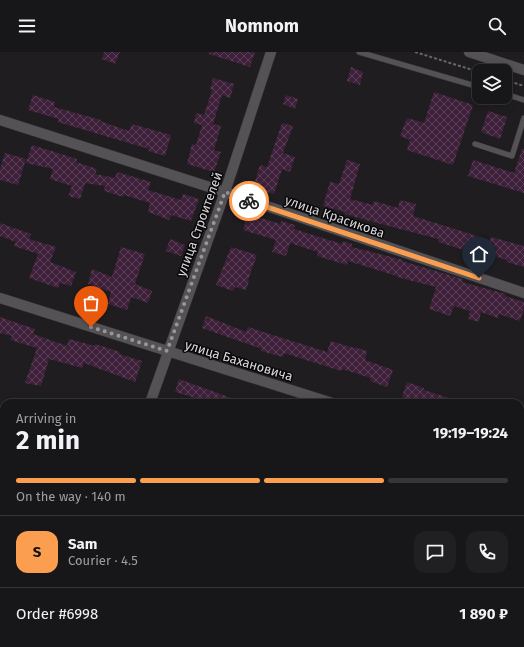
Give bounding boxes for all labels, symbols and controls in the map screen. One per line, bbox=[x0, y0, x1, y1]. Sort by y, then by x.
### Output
icon: menu bbox=[16, 15, 38, 37]
text: Nomnom bbox=[225, 15, 299, 37]
icon: search bbox=[486, 15, 508, 37]
map controls bbox=[472, 64, 512, 104]
button: layers bbox=[472, 64, 512, 104]
street label: улица Строителей bbox=[174, 170, 225, 278]
courier bbox=[229, 181, 269, 221]
icon: bike bbox=[238, 190, 260, 212]
street label: улица Красикова bbox=[283, 192, 387, 241]
pin bbox=[462, 237, 496, 278]
icon: home bbox=[468, 243, 490, 265]
pin bbox=[74, 286, 108, 327]
icon: bag bbox=[80, 292, 102, 314]
street label: улица Бахановича bbox=[183, 337, 295, 384]
text: Arriving in bbox=[16, 411, 76, 426]
text: 19:19–19:24 bbox=[433, 424, 508, 442]
text: 2 min bbox=[16, 425, 80, 456]
text: On the way · 140 m bbox=[16, 489, 126, 504]
button: chat bbox=[414, 531, 456, 573]
button: phone bbox=[466, 531, 508, 573]
text: Sam bbox=[68, 535, 97, 553]
text: S bbox=[33, 543, 41, 561]
text: Courier · 4.5 bbox=[68, 553, 138, 568]
text: Order #6998 bbox=[16, 605, 98, 623]
text: 1 890 ₽ bbox=[459, 605, 508, 623]

